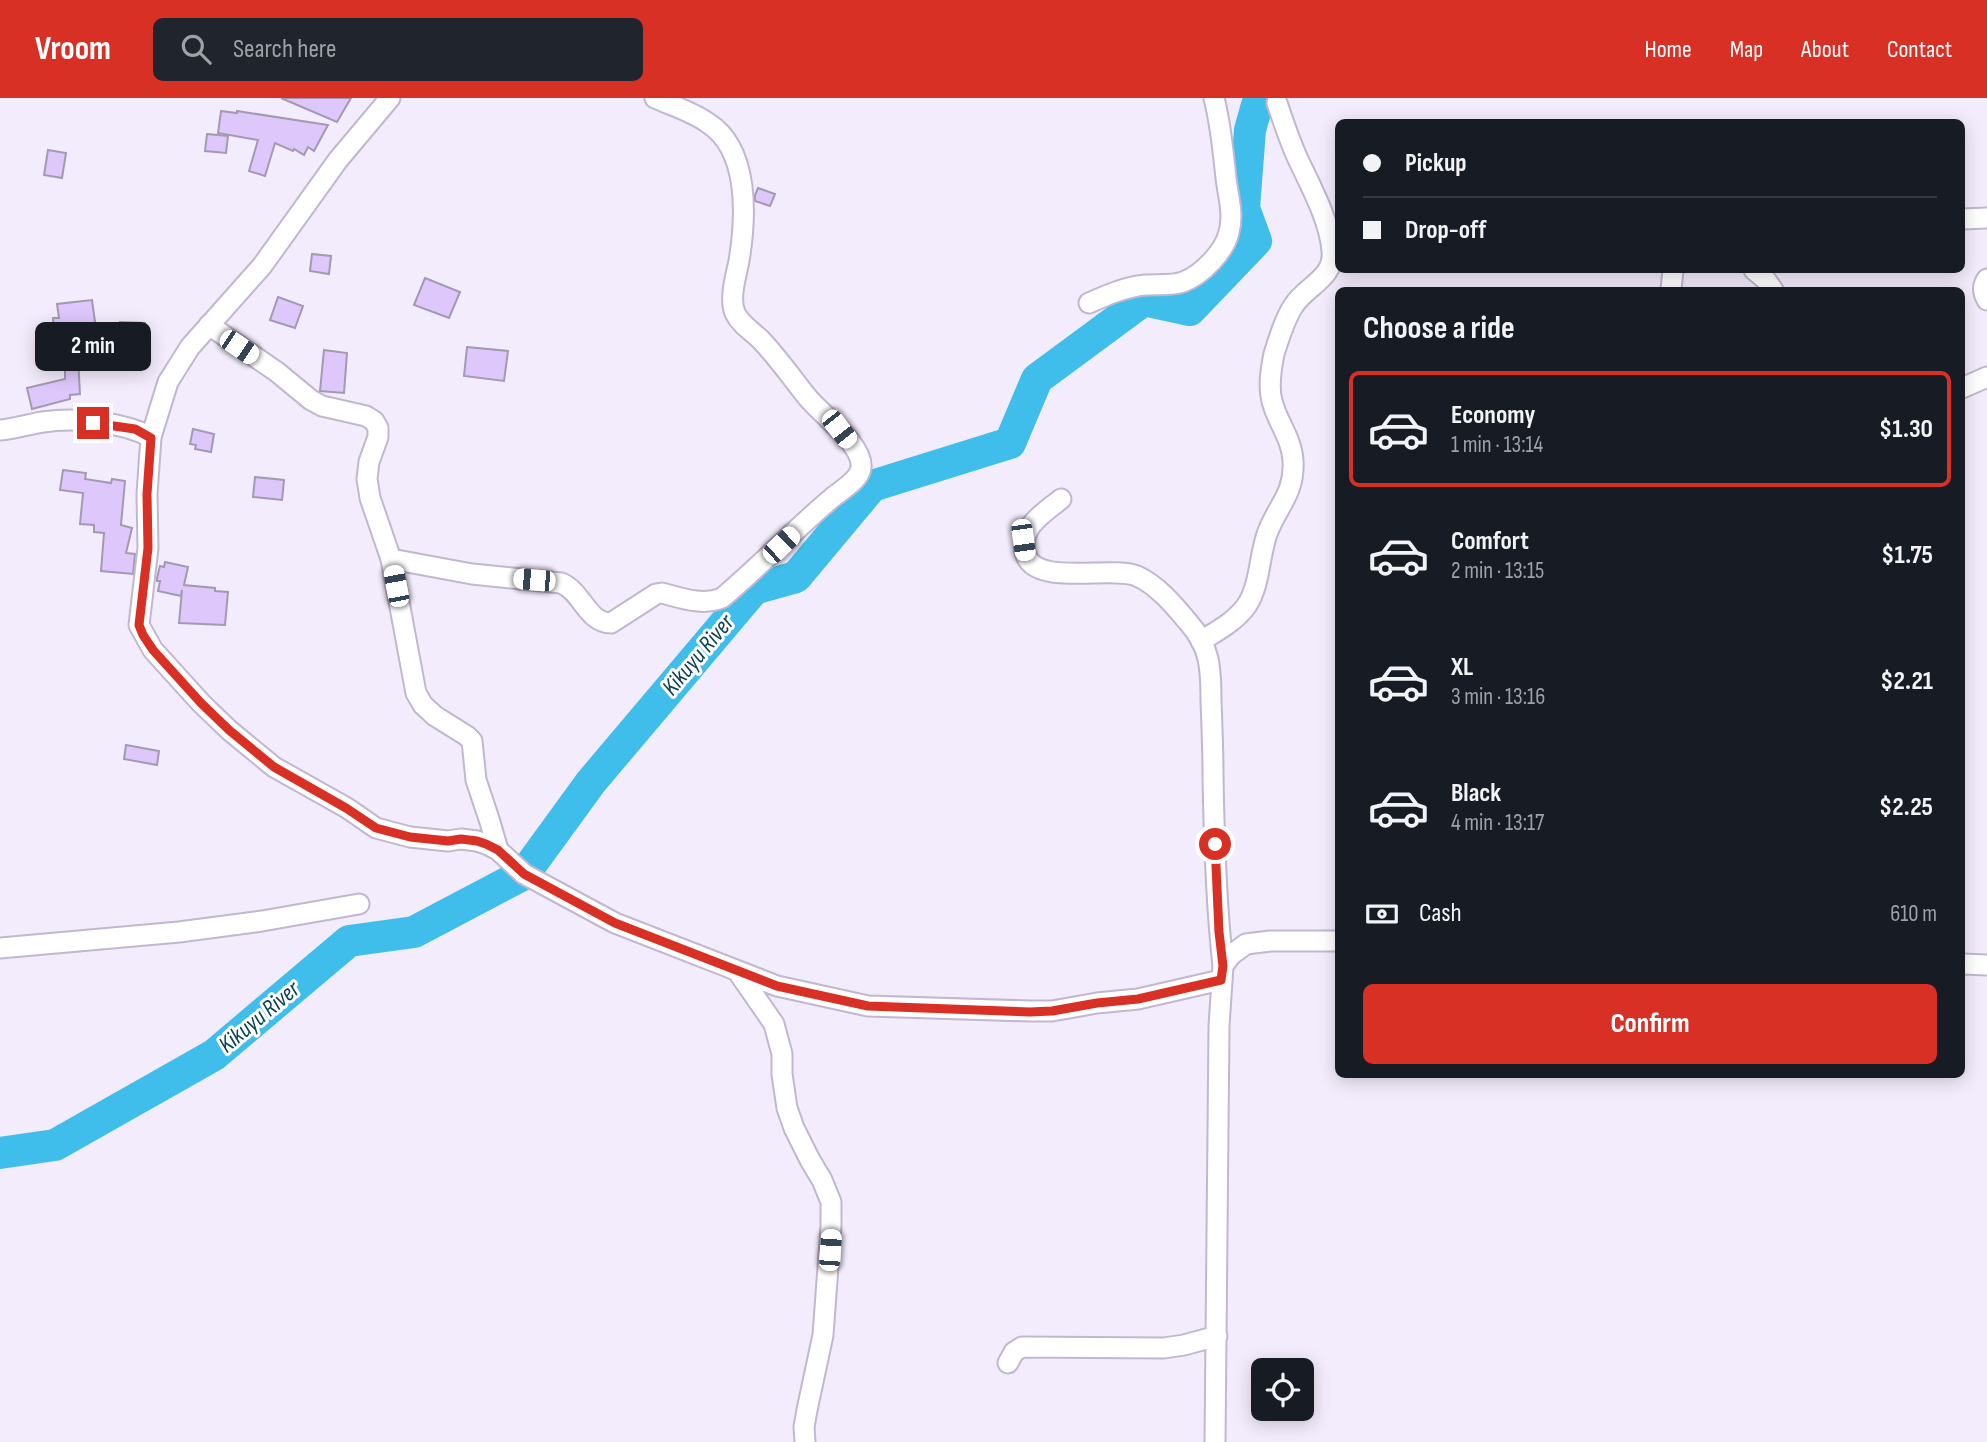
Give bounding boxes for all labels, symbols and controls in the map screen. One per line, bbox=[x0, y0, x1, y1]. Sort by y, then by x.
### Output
search box bbox=[153, 18, 643, 81]
text: Vroom bbox=[35, 29, 111, 69]
icon: search bbox=[177, 30, 215, 68]
text: Search here bbox=[233, 34, 336, 65]
text: Home bbox=[1644, 35, 1692, 64]
text: Map bbox=[1730, 35, 1763, 64]
text: About bbox=[1801, 35, 1849, 64]
text: Contact bbox=[1887, 35, 1952, 64]
text: Pickup bbox=[1405, 148, 1467, 179]
text: Drop-off bbox=[1405, 215, 1486, 246]
text: Choose a ride bbox=[1363, 309, 1515, 348]
callout: 2 min bbox=[35, 322, 151, 370]
car bbox=[216, 327, 263, 367]
text: 2 min bbox=[71, 332, 115, 360]
icon: car bbox=[1367, 398, 1430, 461]
text: Economy bbox=[1451, 400, 1535, 431]
car bbox=[818, 406, 861, 452]
route end bbox=[77, 407, 109, 439]
text: $1.30 bbox=[1879, 414, 1933, 445]
text: 1 min · 13:14 bbox=[1451, 431, 1543, 459]
car bbox=[1010, 518, 1037, 562]
car bbox=[759, 523, 804, 567]
icon: car bbox=[1367, 524, 1430, 587]
text: Comfort bbox=[1451, 526, 1529, 557]
text: $1.75 bbox=[1881, 540, 1933, 571]
text: 2 min · 13:15 bbox=[1451, 557, 1544, 585]
car bbox=[382, 563, 411, 609]
car bbox=[513, 568, 556, 592]
water label: Kikuyu River bbox=[656, 608, 741, 701]
icon: car bbox=[1367, 650, 1430, 713]
text: XL bbox=[1451, 652, 1473, 683]
text: $2.21 bbox=[1880, 666, 1933, 697]
text: 3 min · 13:16 bbox=[1451, 683, 1545, 711]
icon: car bbox=[1367, 776, 1430, 839]
text: Black bbox=[1451, 778, 1501, 809]
text: $2.25 bbox=[1879, 792, 1933, 823]
text: 4 min · 13:17 bbox=[1451, 809, 1544, 837]
route start bbox=[1199, 828, 1231, 860]
icon: cash bbox=[1363, 895, 1401, 933]
text: Cash bbox=[1419, 898, 1462, 929]
text: 610 m bbox=[1890, 900, 1937, 928]
water label: Kikuyu River bbox=[213, 974, 306, 1059]
button: Confirm bbox=[1363, 984, 1937, 1064]
car bbox=[819, 1228, 842, 1272]
map controls bbox=[1251, 1358, 1314, 1421]
button: locate bbox=[1251, 1358, 1314, 1421]

